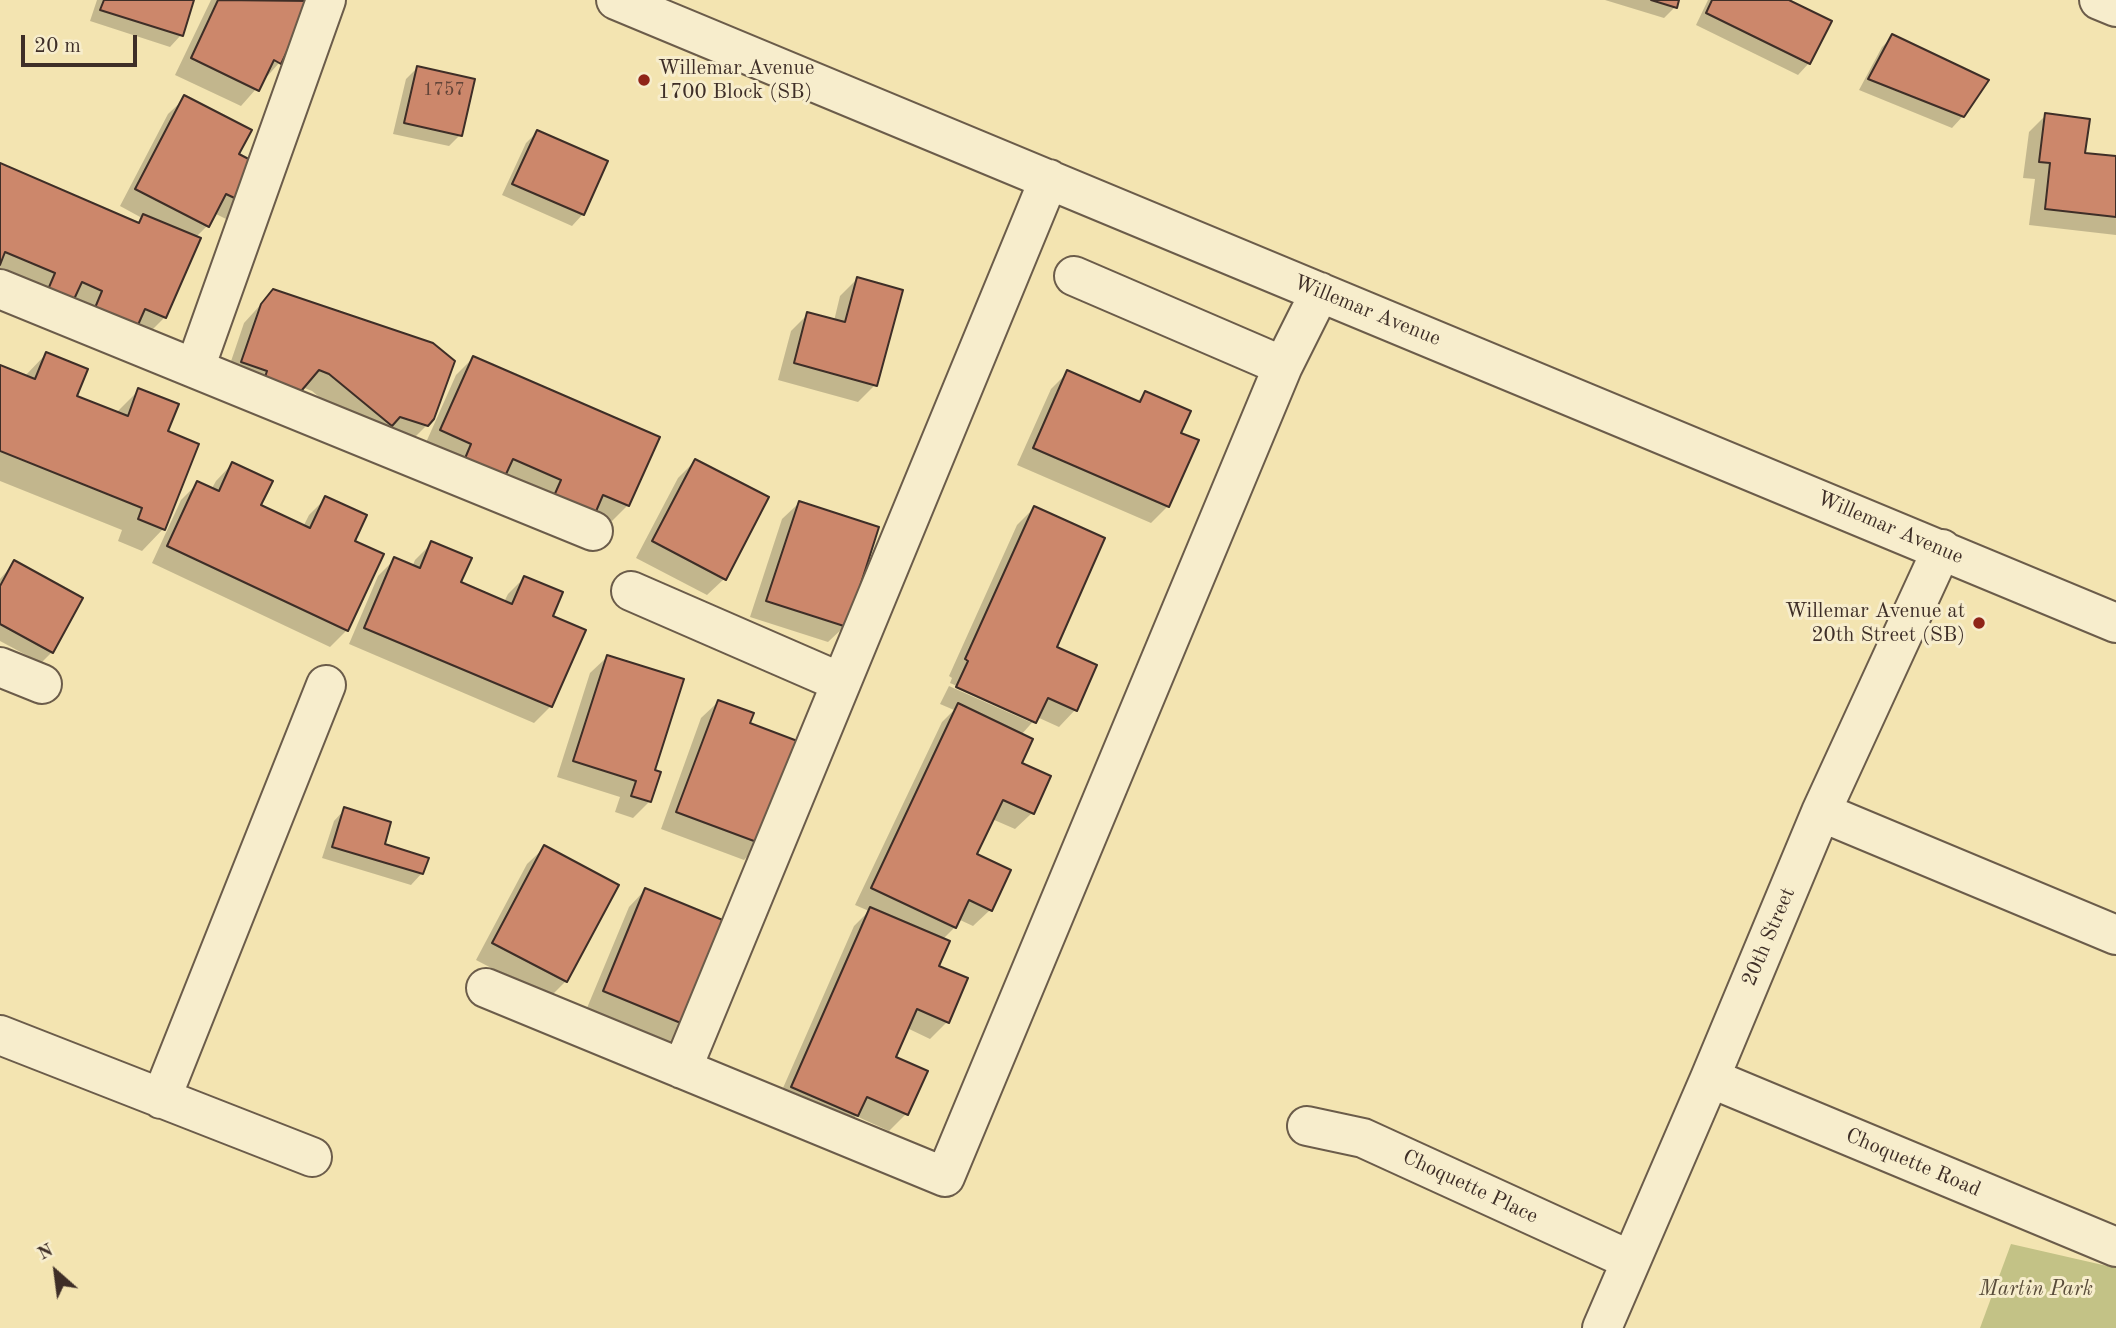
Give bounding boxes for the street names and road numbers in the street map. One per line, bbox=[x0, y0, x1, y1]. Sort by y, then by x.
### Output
street label: Willemar Avenue bbox=[1290, 270, 1444, 352]
street label: Willemar Avenue bbox=[1813, 486, 1967, 570]
street label: 20th Street bbox=[1737, 884, 1801, 990]
street label: Choquette Road bbox=[1842, 1123, 1984, 1203]
street label: Choquette Place bbox=[1398, 1145, 1542, 1229]

